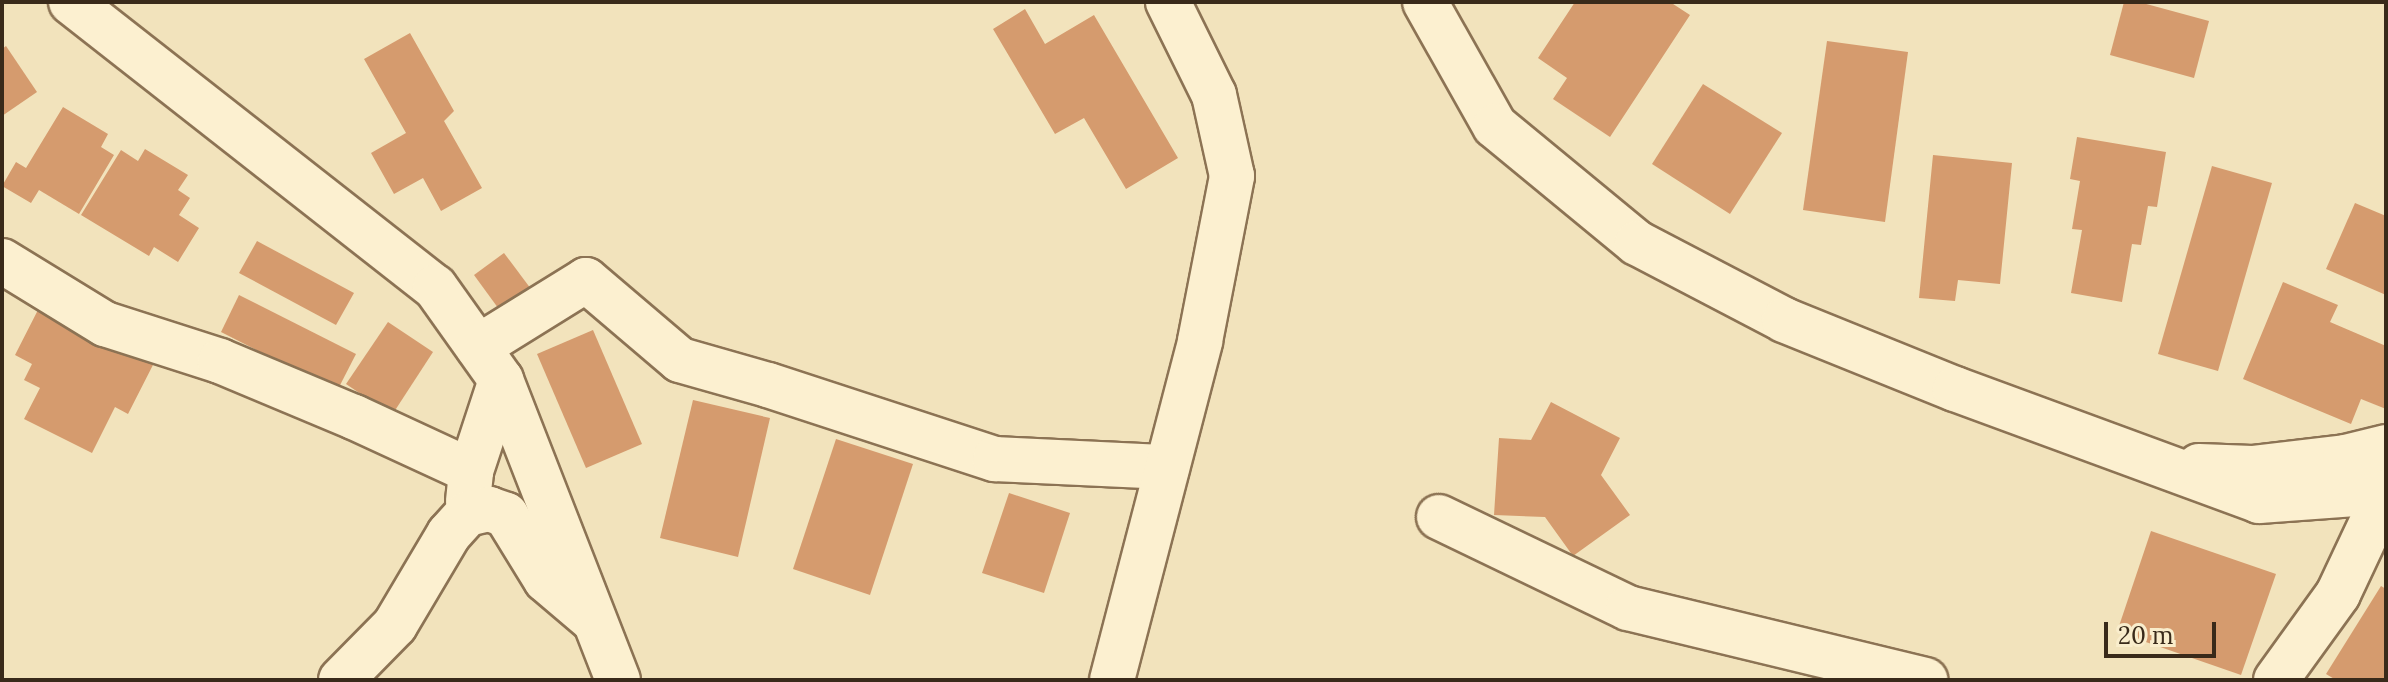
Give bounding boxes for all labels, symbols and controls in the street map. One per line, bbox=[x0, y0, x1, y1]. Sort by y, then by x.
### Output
scale bar bbox=[2108, 606, 2220, 656]
text: 20 m bbox=[2118, 620, 2174, 651]

